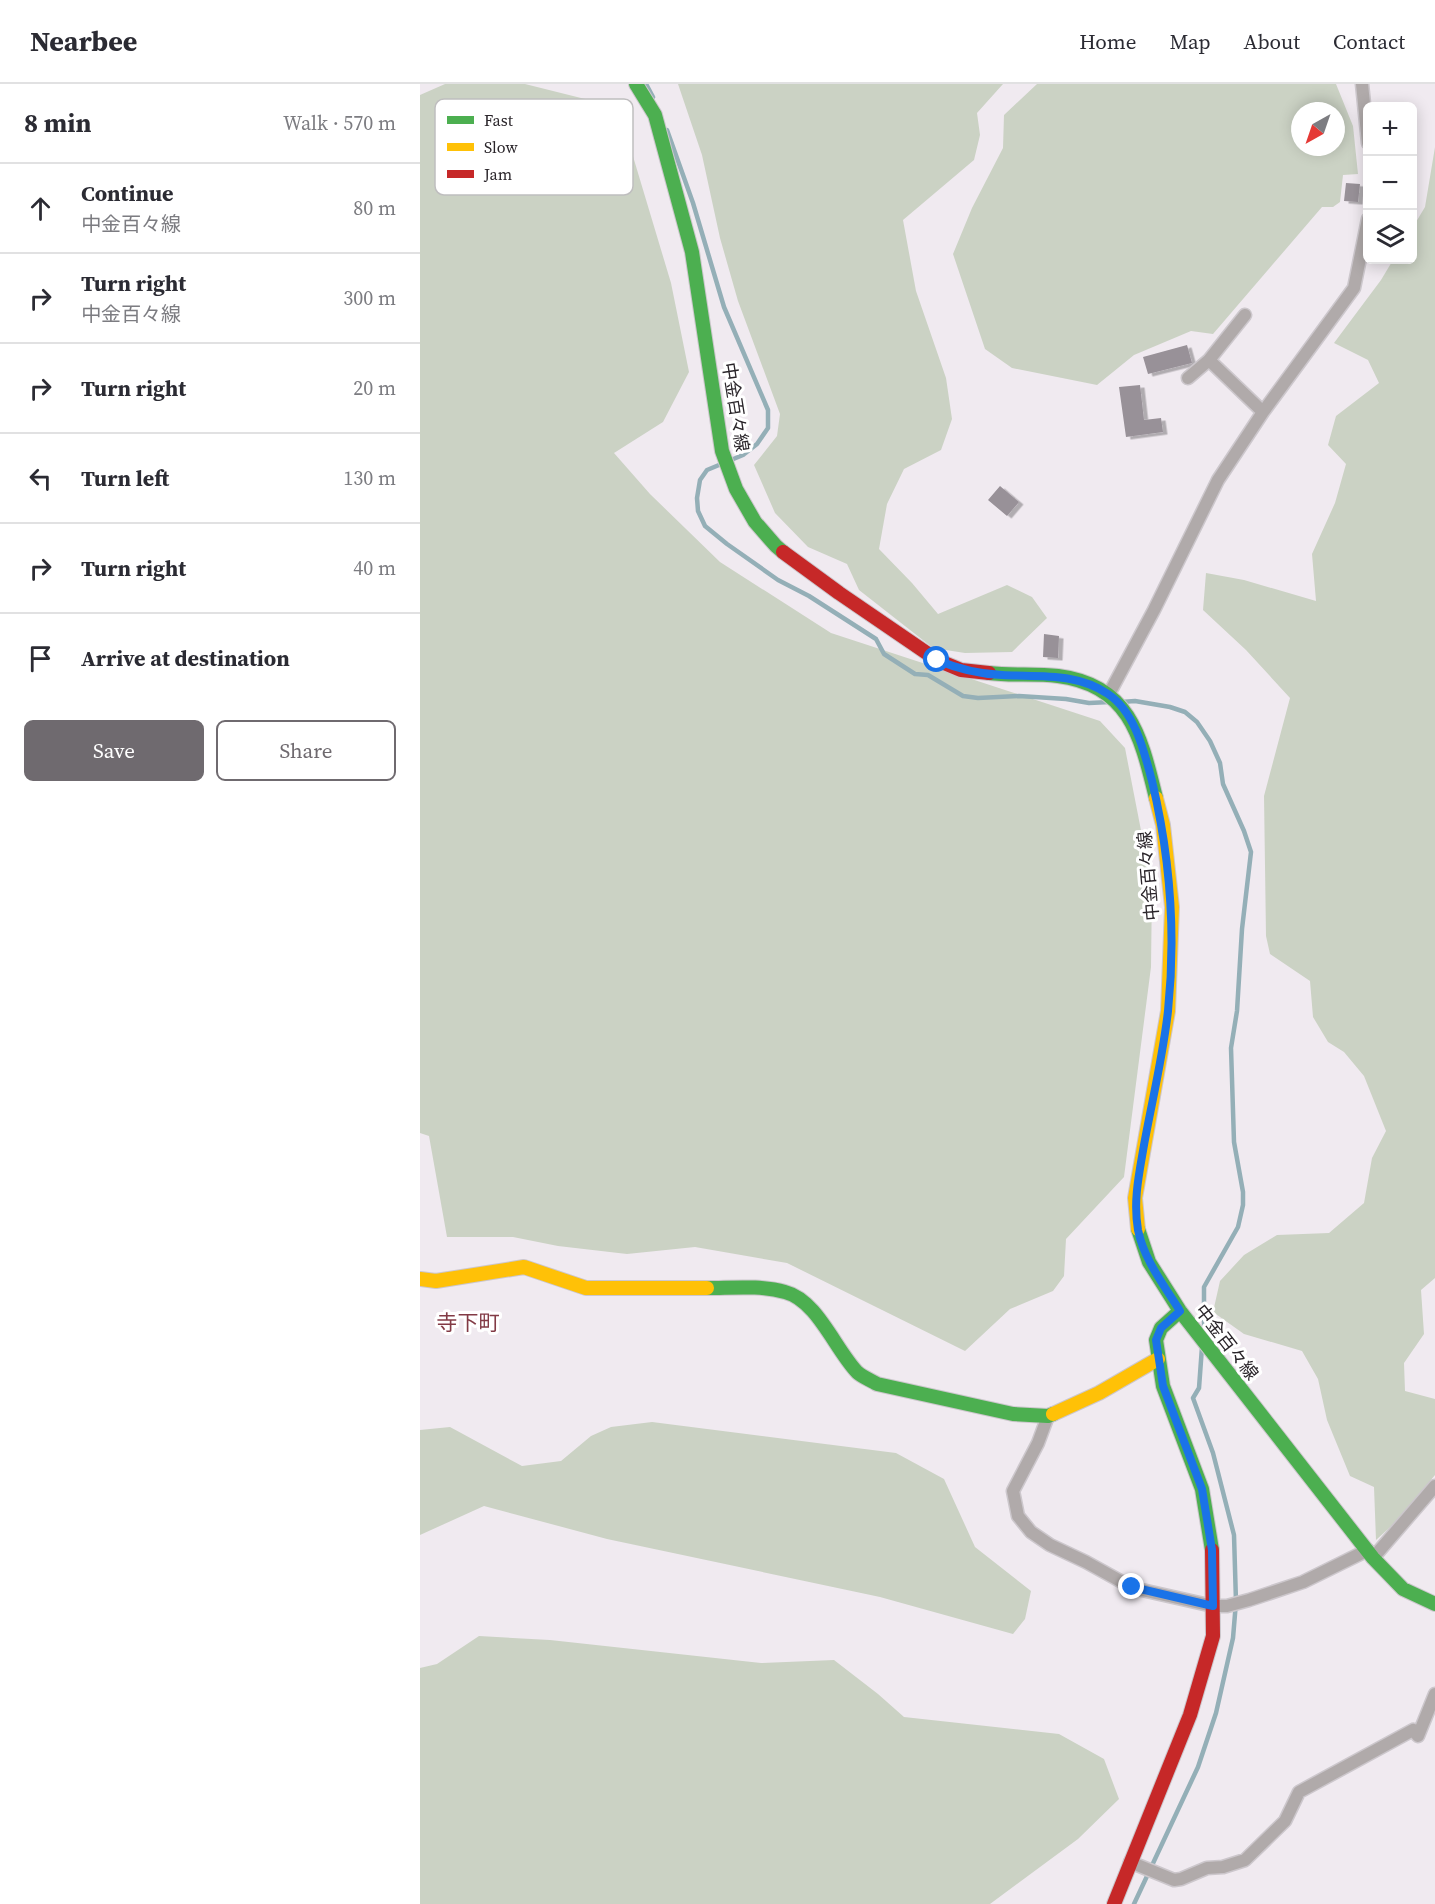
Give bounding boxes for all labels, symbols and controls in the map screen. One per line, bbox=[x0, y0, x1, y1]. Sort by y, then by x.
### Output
text: Nearbee bbox=[30, 22, 137, 60]
text: Home bbox=[1079, 27, 1137, 56]
text: Map bbox=[1170, 27, 1211, 56]
text: About bbox=[1244, 27, 1300, 56]
text: Contact bbox=[1333, 27, 1405, 56]
legend bbox=[435, 99, 633, 195]
north arrow bbox=[1291, 102, 1345, 156]
map controls bbox=[1363, 102, 1417, 264]
button: + bbox=[1363, 102, 1417, 156]
text: 8 min bbox=[24, 105, 91, 141]
text: Walk · 570 m bbox=[283, 109, 396, 137]
text: Fast bbox=[484, 109, 514, 131]
text: Slow bbox=[484, 136, 519, 158]
button: − bbox=[1363, 156, 1417, 210]
text: Jam bbox=[483, 163, 512, 185]
text: Continue bbox=[81, 178, 174, 208]
icon: ahead bbox=[24, 192, 57, 225]
text: 80 m bbox=[353, 194, 396, 222]
text: 中金百々線 bbox=[81, 210, 181, 238]
button: layers bbox=[1363, 210, 1417, 264]
text: Turn right bbox=[81, 268, 186, 298]
icon: right bbox=[24, 282, 57, 315]
text: 300 m bbox=[343, 284, 396, 312]
text: 中金百々線 bbox=[81, 300, 181, 328]
street label: 中金百々線 bbox=[717, 361, 755, 453]
icon: right bbox=[24, 372, 57, 405]
text: Turn right bbox=[81, 373, 186, 403]
text: 20 m bbox=[353, 374, 396, 402]
icon: left bbox=[24, 462, 57, 495]
text: Turn left bbox=[81, 463, 169, 493]
text: 130 m bbox=[343, 464, 396, 492]
icon: right bbox=[24, 552, 57, 585]
text: Turn right bbox=[81, 553, 186, 583]
text: 40 m bbox=[353, 554, 396, 582]
icon: arrive bbox=[24, 642, 57, 675]
text: Arrive at destination bbox=[81, 643, 290, 673]
route start bbox=[923, 646, 949, 672]
button: Save bbox=[24, 720, 204, 781]
button: Share bbox=[216, 720, 396, 781]
street label: 中金百々線 bbox=[1132, 830, 1164, 922]
street label: 中金百々線 bbox=[1189, 1299, 1265, 1385]
district label: 寺下町 bbox=[437, 1308, 500, 1337]
route end bbox=[1118, 1573, 1144, 1599]

